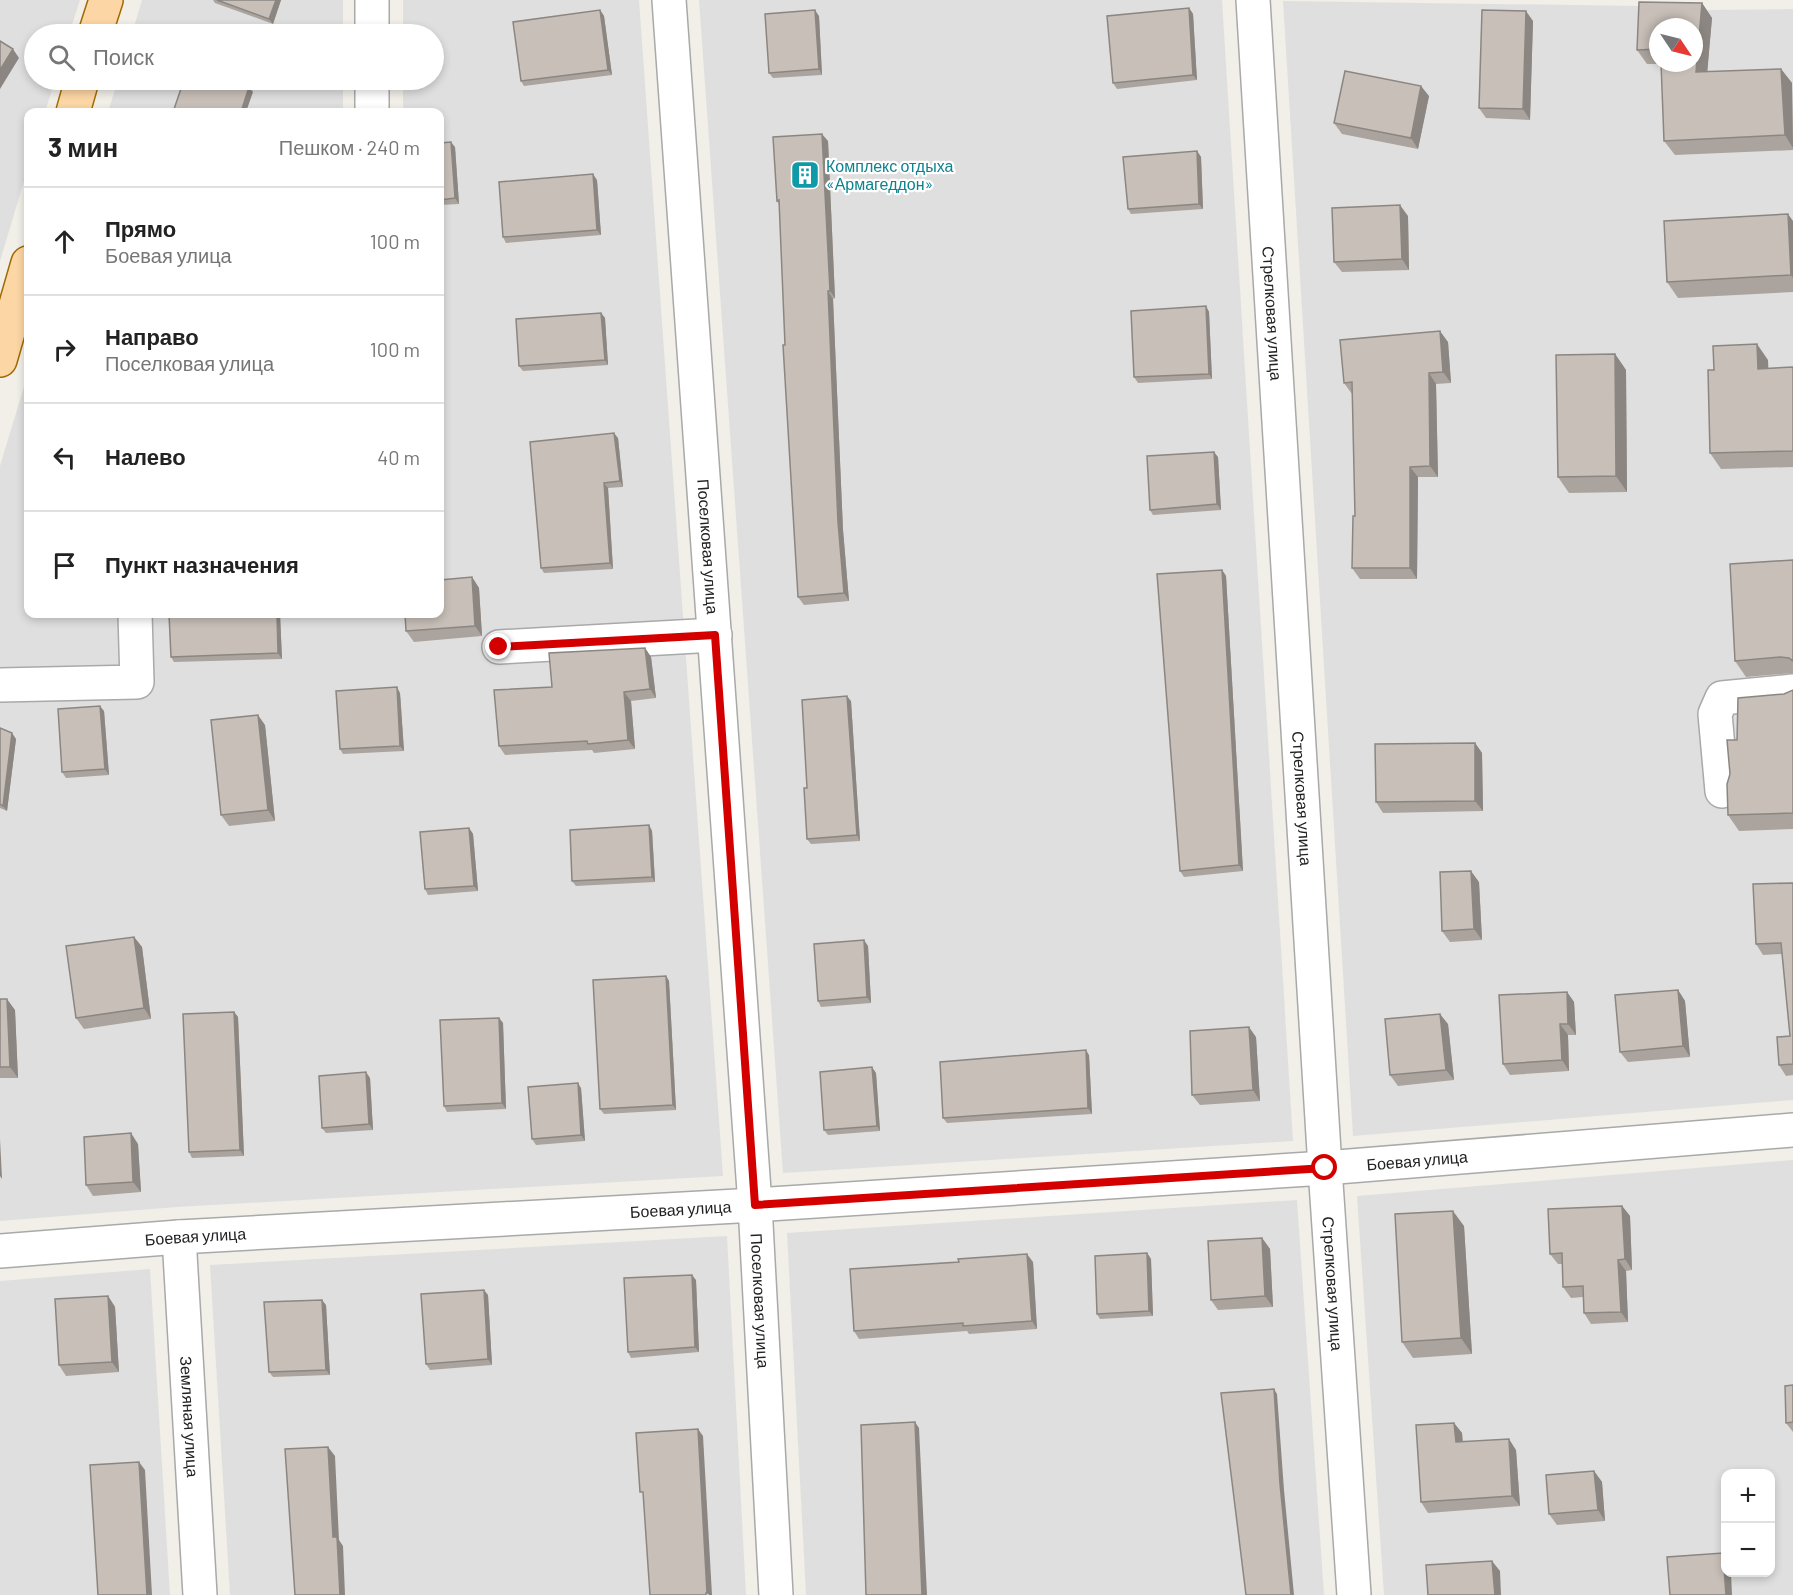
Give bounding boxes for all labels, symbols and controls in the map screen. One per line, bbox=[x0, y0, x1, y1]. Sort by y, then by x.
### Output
north arrow bbox=[1649, 18, 1703, 72]
search box bbox=[24, 24, 444, 90]
icon: search bbox=[45, 41, 78, 74]
text: Поиск bbox=[93, 43, 154, 69]
text: 3 мин bbox=[48, 131, 118, 162]
text: Пешком · 240 m bbox=[279, 135, 420, 159]
place label: Комплекс отдыха «Армагеддон» bbox=[826, 156, 953, 193]
building icon: Комплекс отдыха «Армагеддон» bbox=[789, 159, 821, 191]
text: Прямо bbox=[105, 215, 176, 241]
icon: ahead bbox=[48, 225, 81, 258]
text: 100 m bbox=[370, 229, 420, 253]
text: Боевая улица bbox=[105, 243, 232, 267]
street label: Стрелковая улица bbox=[1259, 246, 1286, 381]
text: Направо bbox=[105, 323, 199, 349]
icon: right bbox=[48, 333, 81, 366]
text: 100 m bbox=[370, 337, 420, 361]
text: Поселковая улица bbox=[105, 351, 274, 375]
icon: left bbox=[48, 441, 81, 474]
text: Налево bbox=[105, 443, 186, 469]
text: 40 m bbox=[377, 445, 420, 469]
street label: Поселковая улица bbox=[694, 478, 723, 615]
icon: arrive bbox=[48, 549, 81, 582]
text: Пункт назначения bbox=[105, 551, 299, 577]
route end bbox=[485, 633, 511, 659]
street label: Стрелковая улица bbox=[1289, 731, 1316, 866]
street label: Боевая улица bbox=[1366, 1146, 1468, 1174]
route start bbox=[1311, 1154, 1337, 1180]
street label: Боевая улица bbox=[629, 1196, 732, 1221]
street label: Стрелковая улица bbox=[1319, 1216, 1347, 1351]
street label: Боевая улица bbox=[144, 1223, 247, 1249]
street label: Поселковая улица bbox=[748, 1233, 774, 1369]
street label: Земляная улица bbox=[177, 1356, 203, 1478]
map controls bbox=[1721, 1469, 1775, 1577]
button: + bbox=[1721, 1469, 1775, 1523]
button: − bbox=[1721, 1523, 1775, 1577]

